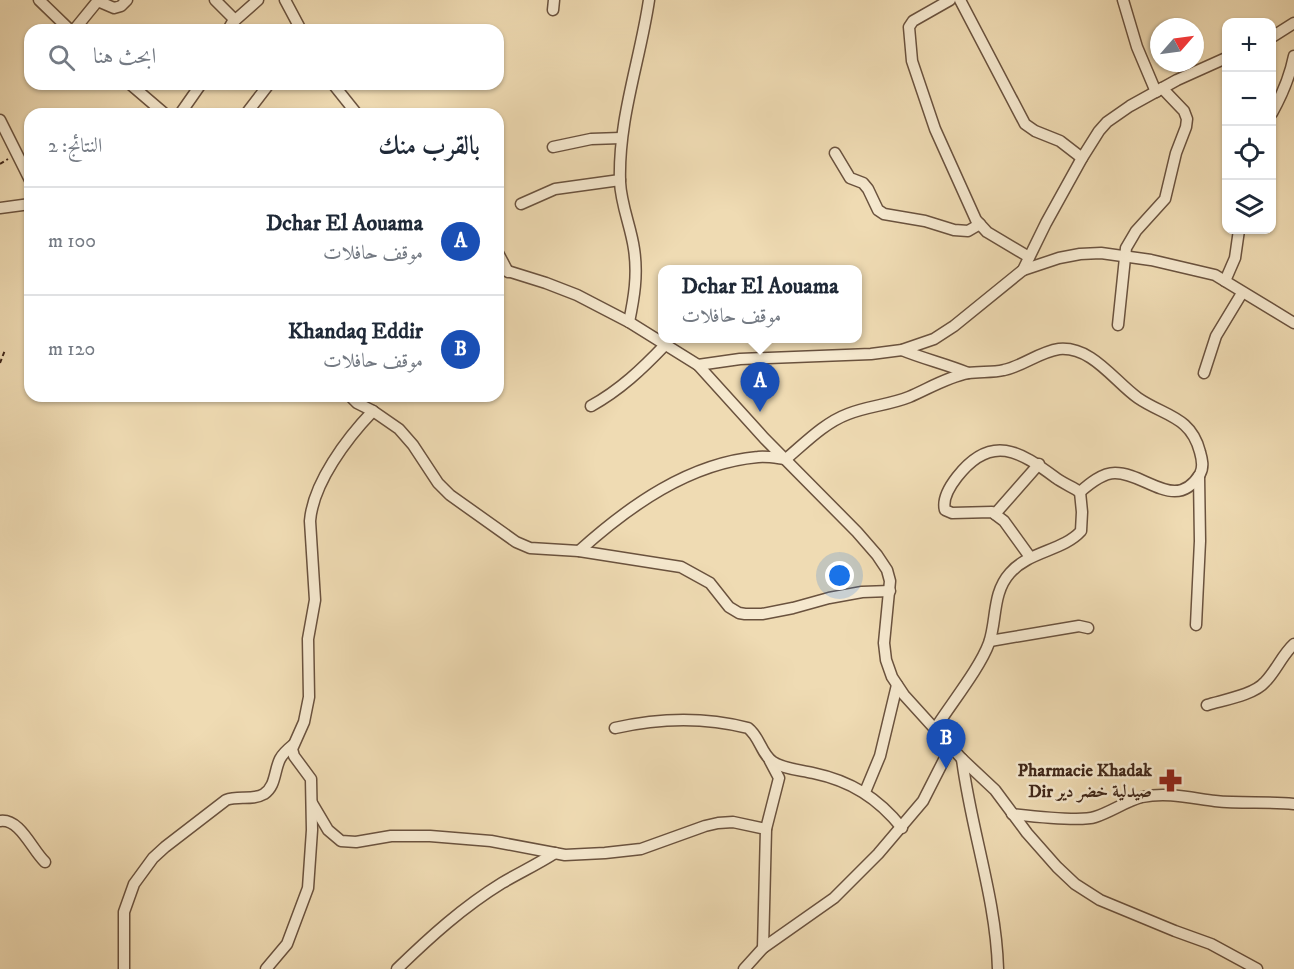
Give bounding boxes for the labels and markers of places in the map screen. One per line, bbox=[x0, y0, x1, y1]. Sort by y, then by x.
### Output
pin: A bbox=[740, 362, 780, 412]
pin: B bbox=[926, 720, 966, 769]
place label: Pharmacie Khadak Dir صيدلية خضر دير bbox=[1018, 760, 1153, 803]
pharmacy icon: Pharmacie Khadak Dir صيدلية خضر دير bbox=[1157, 767, 1183, 793]

